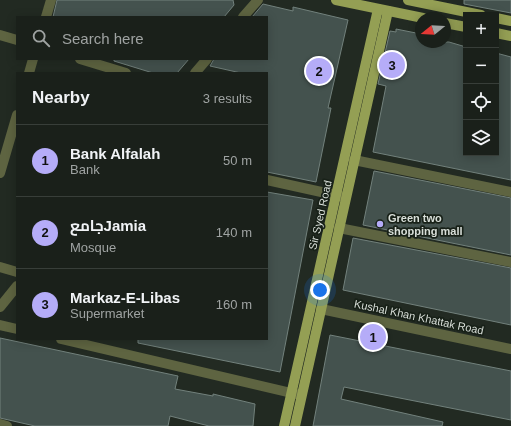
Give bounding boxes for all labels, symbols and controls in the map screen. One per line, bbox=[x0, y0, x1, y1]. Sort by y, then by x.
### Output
north arrow bbox=[415, 12, 451, 48]
map controls bbox=[463, 12, 499, 156]
button: + bbox=[463, 12, 499, 48]
search box bbox=[16, 16, 268, 60]
icon: search bbox=[30, 27, 52, 49]
text: Search here bbox=[62, 30, 144, 47]
button: − bbox=[463, 48, 499, 84]
pin: 3 bbox=[379, 50, 405, 80]
pin: 2 bbox=[306, 56, 332, 86]
button: locate bbox=[463, 84, 499, 120]
text: Nearby bbox=[32, 88, 90, 107]
text: 3 results bbox=[203, 91, 252, 106]
button: layers bbox=[463, 120, 499, 156]
text: Bank Alfalah bbox=[70, 145, 160, 162]
text: 1 bbox=[41, 153, 49, 168]
text: 50 m bbox=[223, 153, 252, 168]
text: Bank bbox=[70, 162, 100, 177]
street label: Sir Syed Road bbox=[306, 179, 334, 251]
place label: Green two shopping mall bbox=[388, 212, 463, 237]
text: جامعJamia bbox=[70, 217, 146, 234]
marker: Green two shopping mall bbox=[375, 219, 385, 229]
text: 2 bbox=[41, 225, 49, 240]
text: 140 m bbox=[216, 225, 252, 240]
text: Mosque bbox=[70, 240, 116, 255]
your location bbox=[310, 280, 330, 300]
text: Markaz-E-Libas bbox=[70, 289, 180, 306]
text: 3 bbox=[41, 297, 49, 312]
text: 160 m bbox=[216, 297, 252, 312]
street label: Kushal Khan Khattak Road bbox=[353, 297, 485, 337]
text: Supermarket bbox=[70, 306, 144, 321]
pin: 1 bbox=[360, 322, 386, 352]

